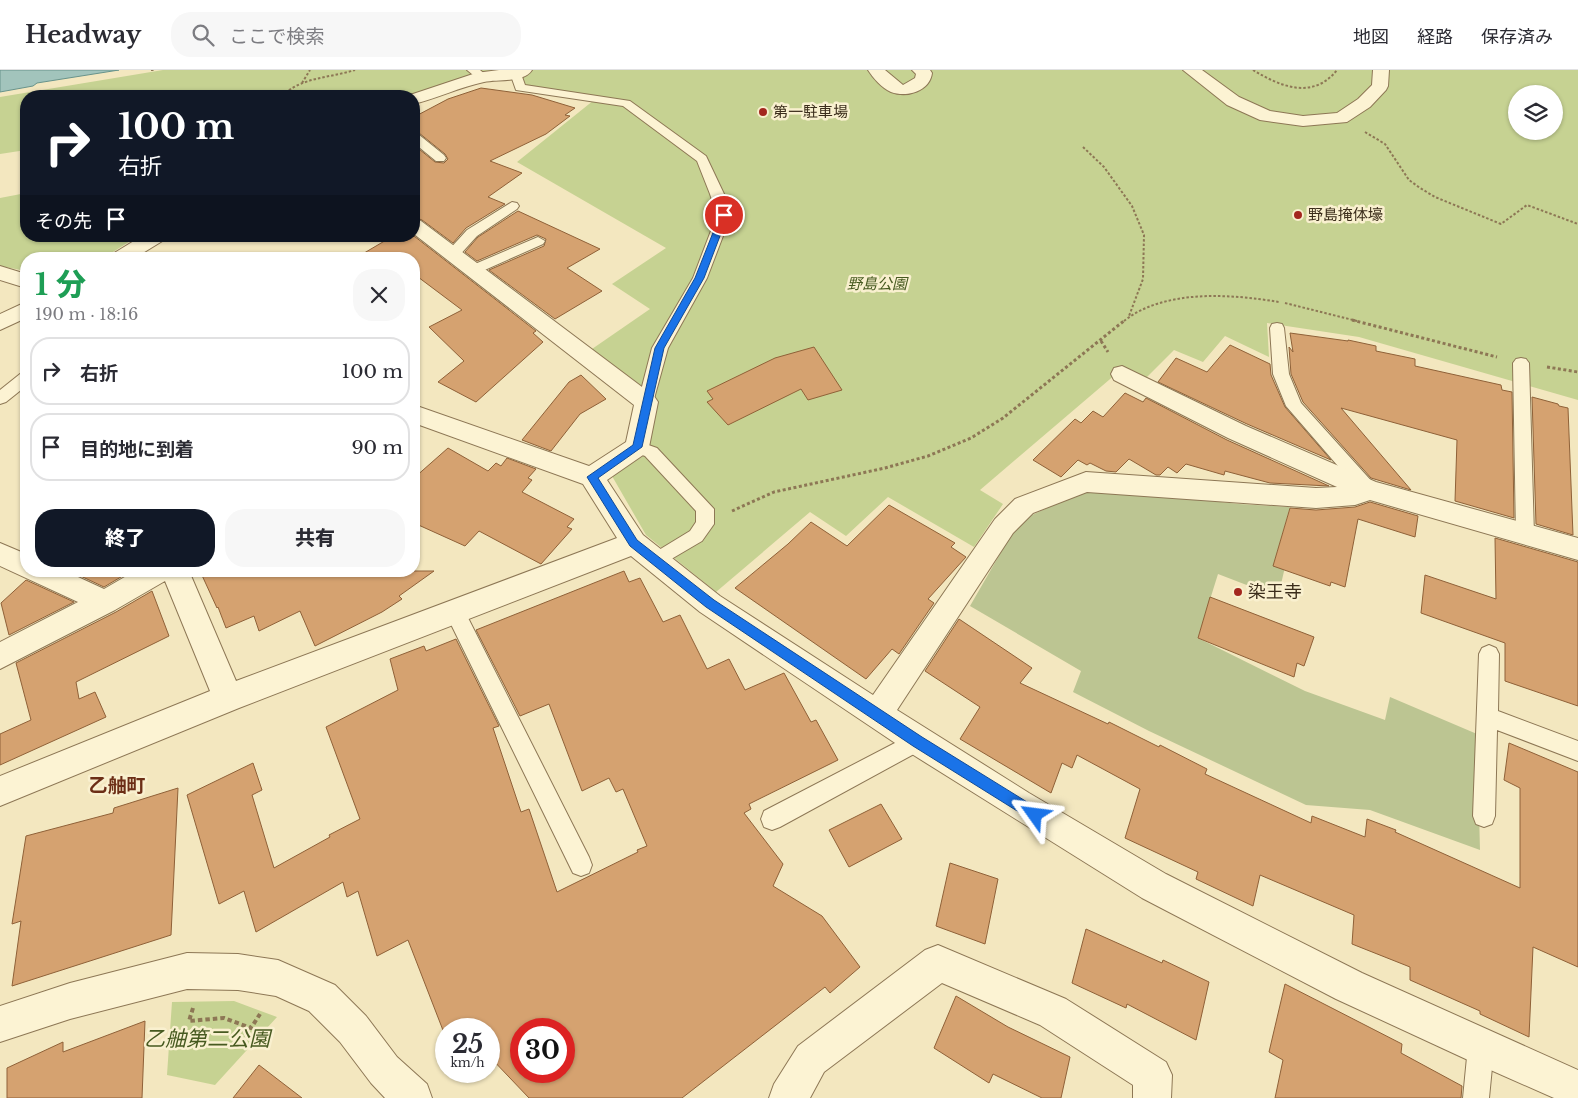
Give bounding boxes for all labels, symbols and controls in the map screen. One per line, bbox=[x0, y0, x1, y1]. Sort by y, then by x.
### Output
search box bbox=[171, 12, 521, 57]
text: Headway bbox=[25, 20, 141, 49]
icon: search bbox=[189, 21, 217, 49]
text: ここで検索 bbox=[229, 25, 324, 48]
text: 地図 bbox=[1353, 26, 1389, 48]
text: 経路 bbox=[1417, 26, 1453, 48]
text: 保存済み bbox=[1481, 26, 1553, 48]
map controls bbox=[1508, 85, 1563, 140]
button: layers bbox=[1508, 85, 1563, 140]
place label: 第一駐車場 bbox=[773, 102, 848, 121]
text: 100 m bbox=[118, 105, 234, 148]
marker: 第一駐車場 bbox=[757, 106, 769, 118]
icon: right bbox=[35, 110, 100, 175]
text: 右折 bbox=[118, 153, 162, 180]
pin bbox=[703, 194, 745, 236]
icon: arrive bbox=[710, 201, 738, 229]
icon: arrive bbox=[102, 205, 130, 233]
place label: 野島掩体壕 bbox=[1308, 205, 1383, 224]
marker: 野島掩体壕 bbox=[1292, 209, 1304, 221]
text: その先 bbox=[35, 210, 92, 233]
text: 1 分 bbox=[35, 266, 86, 303]
button: close bbox=[353, 269, 405, 321]
park label: 野島公園 bbox=[847, 274, 909, 293]
text: 190 m · 18:16 bbox=[35, 304, 138, 324]
icon: right bbox=[37, 357, 65, 385]
text: 100 m bbox=[342, 360, 403, 383]
text: 右折 bbox=[80, 362, 118, 385]
icon: arrive bbox=[37, 433, 65, 461]
text: 90 m bbox=[351, 436, 403, 459]
text: 目的地に到着 bbox=[80, 438, 194, 461]
button: 終了 bbox=[35, 509, 215, 567]
button: 共有 bbox=[225, 509, 405, 567]
place label: 染王寺 bbox=[1248, 581, 1302, 603]
marker: 染王寺 bbox=[1232, 586, 1244, 598]
district label: 乙舳町 bbox=[88, 774, 146, 797]
position arrow bbox=[1008, 788, 1060, 840]
speed limit sign: 30 bbox=[510, 1018, 575, 1083]
park label: 乙舳第二公園 bbox=[144, 1026, 273, 1052]
text: 25 bbox=[452, 1029, 483, 1060]
text: km/h bbox=[450, 1055, 485, 1070]

